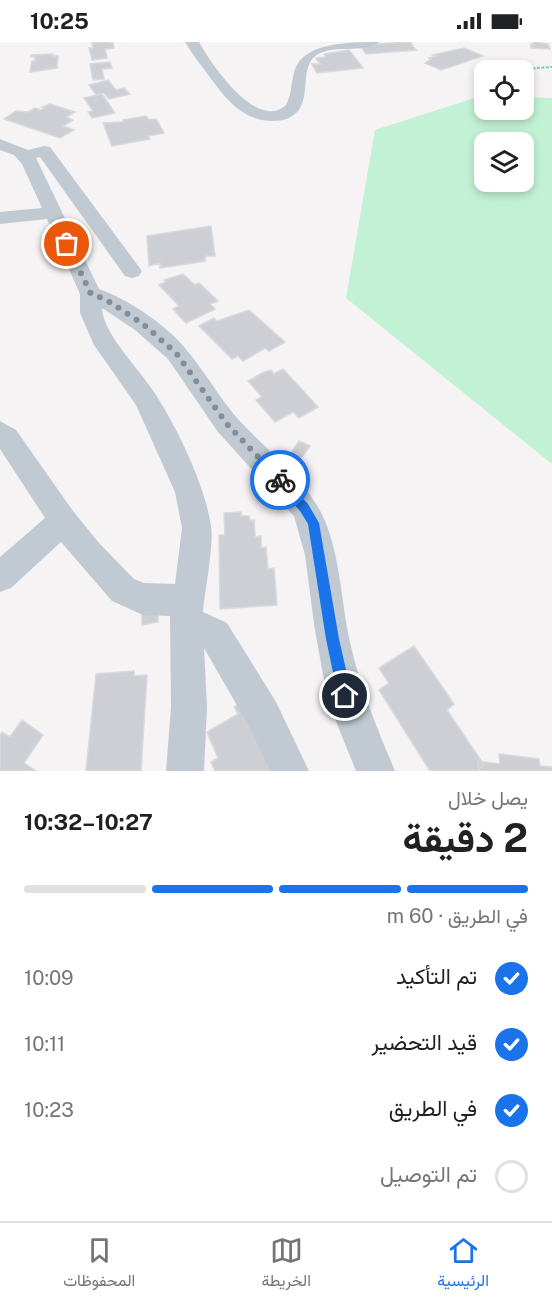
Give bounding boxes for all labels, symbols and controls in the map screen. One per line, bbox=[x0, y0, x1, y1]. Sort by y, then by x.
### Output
text: 10:25 bbox=[30, 8, 89, 34]
map controls bbox=[474, 60, 534, 192]
button: locate bbox=[474, 60, 534, 120]
button: layers bbox=[474, 132, 534, 192]
pin bbox=[41, 218, 92, 269]
icon: bag bbox=[50, 227, 83, 260]
courier bbox=[250, 450, 310, 510]
icon: bike bbox=[264, 464, 297, 497]
pin bbox=[319, 670, 370, 721]
icon: home bbox=[328, 679, 361, 712]
text: يصل خلال bbox=[448, 786, 528, 810]
text: 10:27–10:32 bbox=[24, 809, 153, 835]
text: 2 دقيقة bbox=[402, 815, 528, 861]
text: في الطريق · 60 m bbox=[387, 904, 528, 928]
icon: check bbox=[495, 962, 528, 995]
text: تم التأكيد bbox=[396, 963, 477, 989]
text: 10:09 bbox=[24, 966, 74, 990]
icon: check bbox=[495, 1028, 528, 1061]
text: قيد التحضير bbox=[371, 1029, 477, 1055]
text: 10:11 bbox=[24, 1032, 65, 1056]
icon: check bbox=[495, 1094, 528, 1127]
text: في الطريق bbox=[389, 1095, 477, 1121]
text: 10:23 bbox=[24, 1098, 74, 1122]
text: تم التوصيل bbox=[380, 1161, 477, 1187]
tab: المحفوظات bbox=[63, 1234, 135, 1295]
tab: الخريطة bbox=[261, 1234, 311, 1295]
tab: الرئيسية bbox=[437, 1234, 489, 1295]

